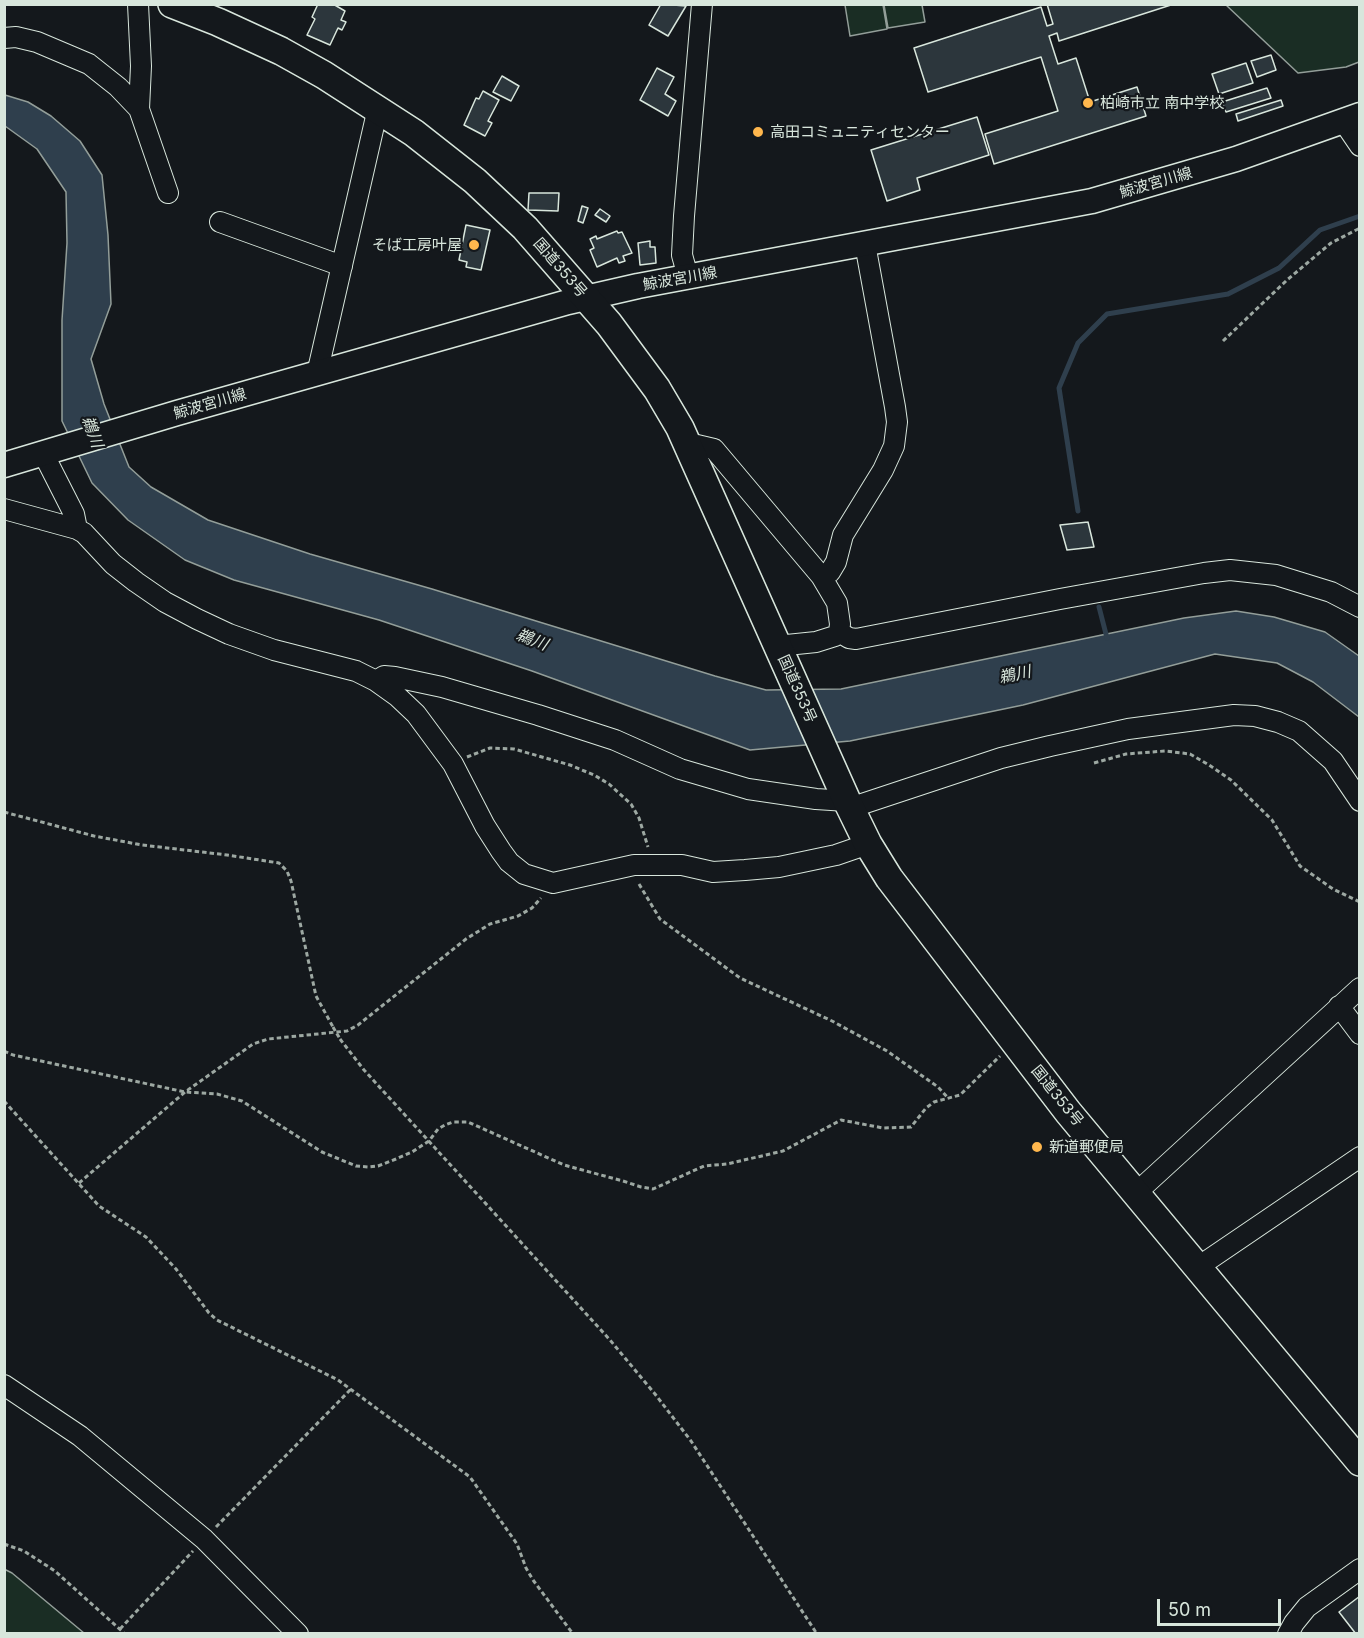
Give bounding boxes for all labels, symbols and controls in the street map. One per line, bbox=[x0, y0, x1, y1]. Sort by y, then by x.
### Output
place label: 柏崎市立 南中学校 bbox=[1100, 94, 1224, 112]
marker: 柏崎市立 南中学校 bbox=[1081, 96, 1095, 110]
place label: 高田コミュニティセンター bbox=[770, 123, 950, 141]
marker: 高田コミュニティセンター bbox=[751, 125, 765, 139]
street label: 鯨波宮川線 bbox=[1117, 164, 1195, 202]
street label: 国道353号 bbox=[529, 235, 591, 301]
place label: そば工房叶屋 bbox=[372, 236, 462, 254]
marker: そば工房叶屋 bbox=[467, 238, 481, 252]
street label: 鯨波宮川線 bbox=[642, 264, 718, 294]
street label: 鯨波宮川線 bbox=[171, 385, 249, 423]
water label: 鵜川 bbox=[78, 414, 106, 450]
water label: 鵜川 bbox=[514, 625, 550, 655]
street label: 国道353号 bbox=[774, 652, 820, 726]
water label: 鵜川 bbox=[997, 662, 1033, 688]
street label: 国道353号 bbox=[1027, 1062, 1087, 1130]
place label: 新道郵便局 bbox=[1049, 1138, 1124, 1156]
marker: 新道郵便局 bbox=[1030, 1140, 1044, 1154]
scale bar bbox=[1160, 1587, 1284, 1625]
text: 50 m bbox=[1168, 1599, 1211, 1620]

